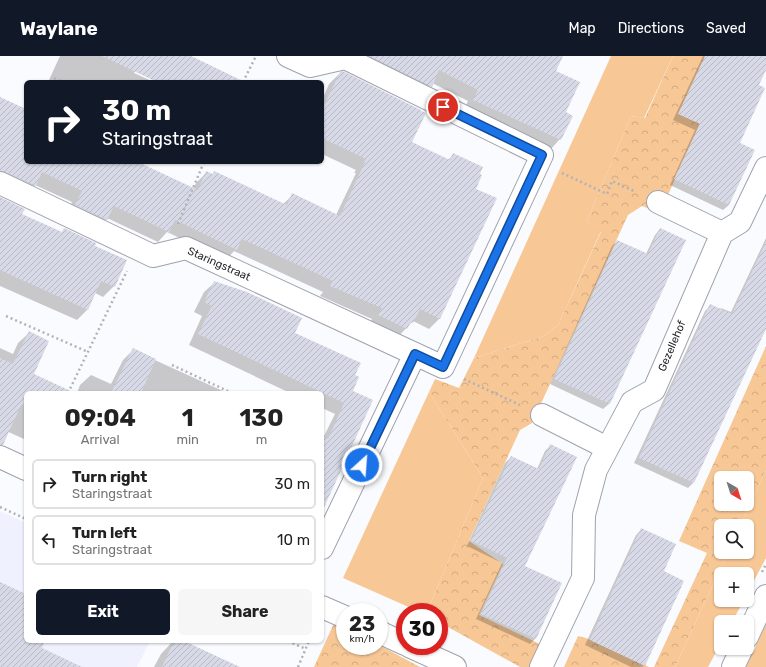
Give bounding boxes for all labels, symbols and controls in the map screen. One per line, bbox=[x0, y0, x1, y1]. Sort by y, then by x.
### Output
text: Waylane bbox=[20, 17, 98, 40]
text: Map bbox=[569, 20, 596, 37]
text: Directions bbox=[618, 20, 684, 37]
text: Saved bbox=[706, 20, 746, 37]
pin bbox=[426, 90, 460, 124]
text: 30 m bbox=[102, 94, 171, 127]
icon: right bbox=[36, 96, 88, 148]
icon: arrive bbox=[432, 96, 454, 118]
text: Staringstraat bbox=[102, 128, 213, 150]
street label: Staringstraat bbox=[185, 244, 253, 284]
street label: Gezellehof bbox=[655, 318, 689, 373]
text: 09:04 bbox=[64, 404, 136, 432]
text: 1 bbox=[182, 404, 194, 432]
text: 130 bbox=[239, 404, 284, 432]
text: Arrival bbox=[81, 432, 120, 447]
text: min bbox=[176, 432, 199, 447]
text: m bbox=[256, 432, 267, 447]
position arrow bbox=[341, 444, 383, 486]
text: Turn right bbox=[72, 468, 147, 486]
north arrow bbox=[714, 471, 754, 511]
map controls bbox=[714, 471, 754, 655]
icon: right bbox=[38, 473, 60, 495]
text: 30 m bbox=[274, 475, 310, 493]
text: Staringstraat bbox=[72, 486, 152, 501]
button: search bbox=[714, 519, 754, 559]
text: Turn left bbox=[72, 524, 137, 542]
icon: left bbox=[38, 529, 60, 551]
text: 10 m bbox=[277, 531, 310, 549]
text: Staringstraat bbox=[72, 542, 152, 557]
button: + bbox=[714, 567, 754, 607]
button: Exit bbox=[36, 589, 170, 635]
button: Share bbox=[178, 589, 312, 635]
speed limit sign: 30 bbox=[396, 603, 448, 655]
text: 23 bbox=[349, 612, 375, 636]
button: − bbox=[714, 615, 754, 655]
text: km/h bbox=[350, 633, 374, 645]

